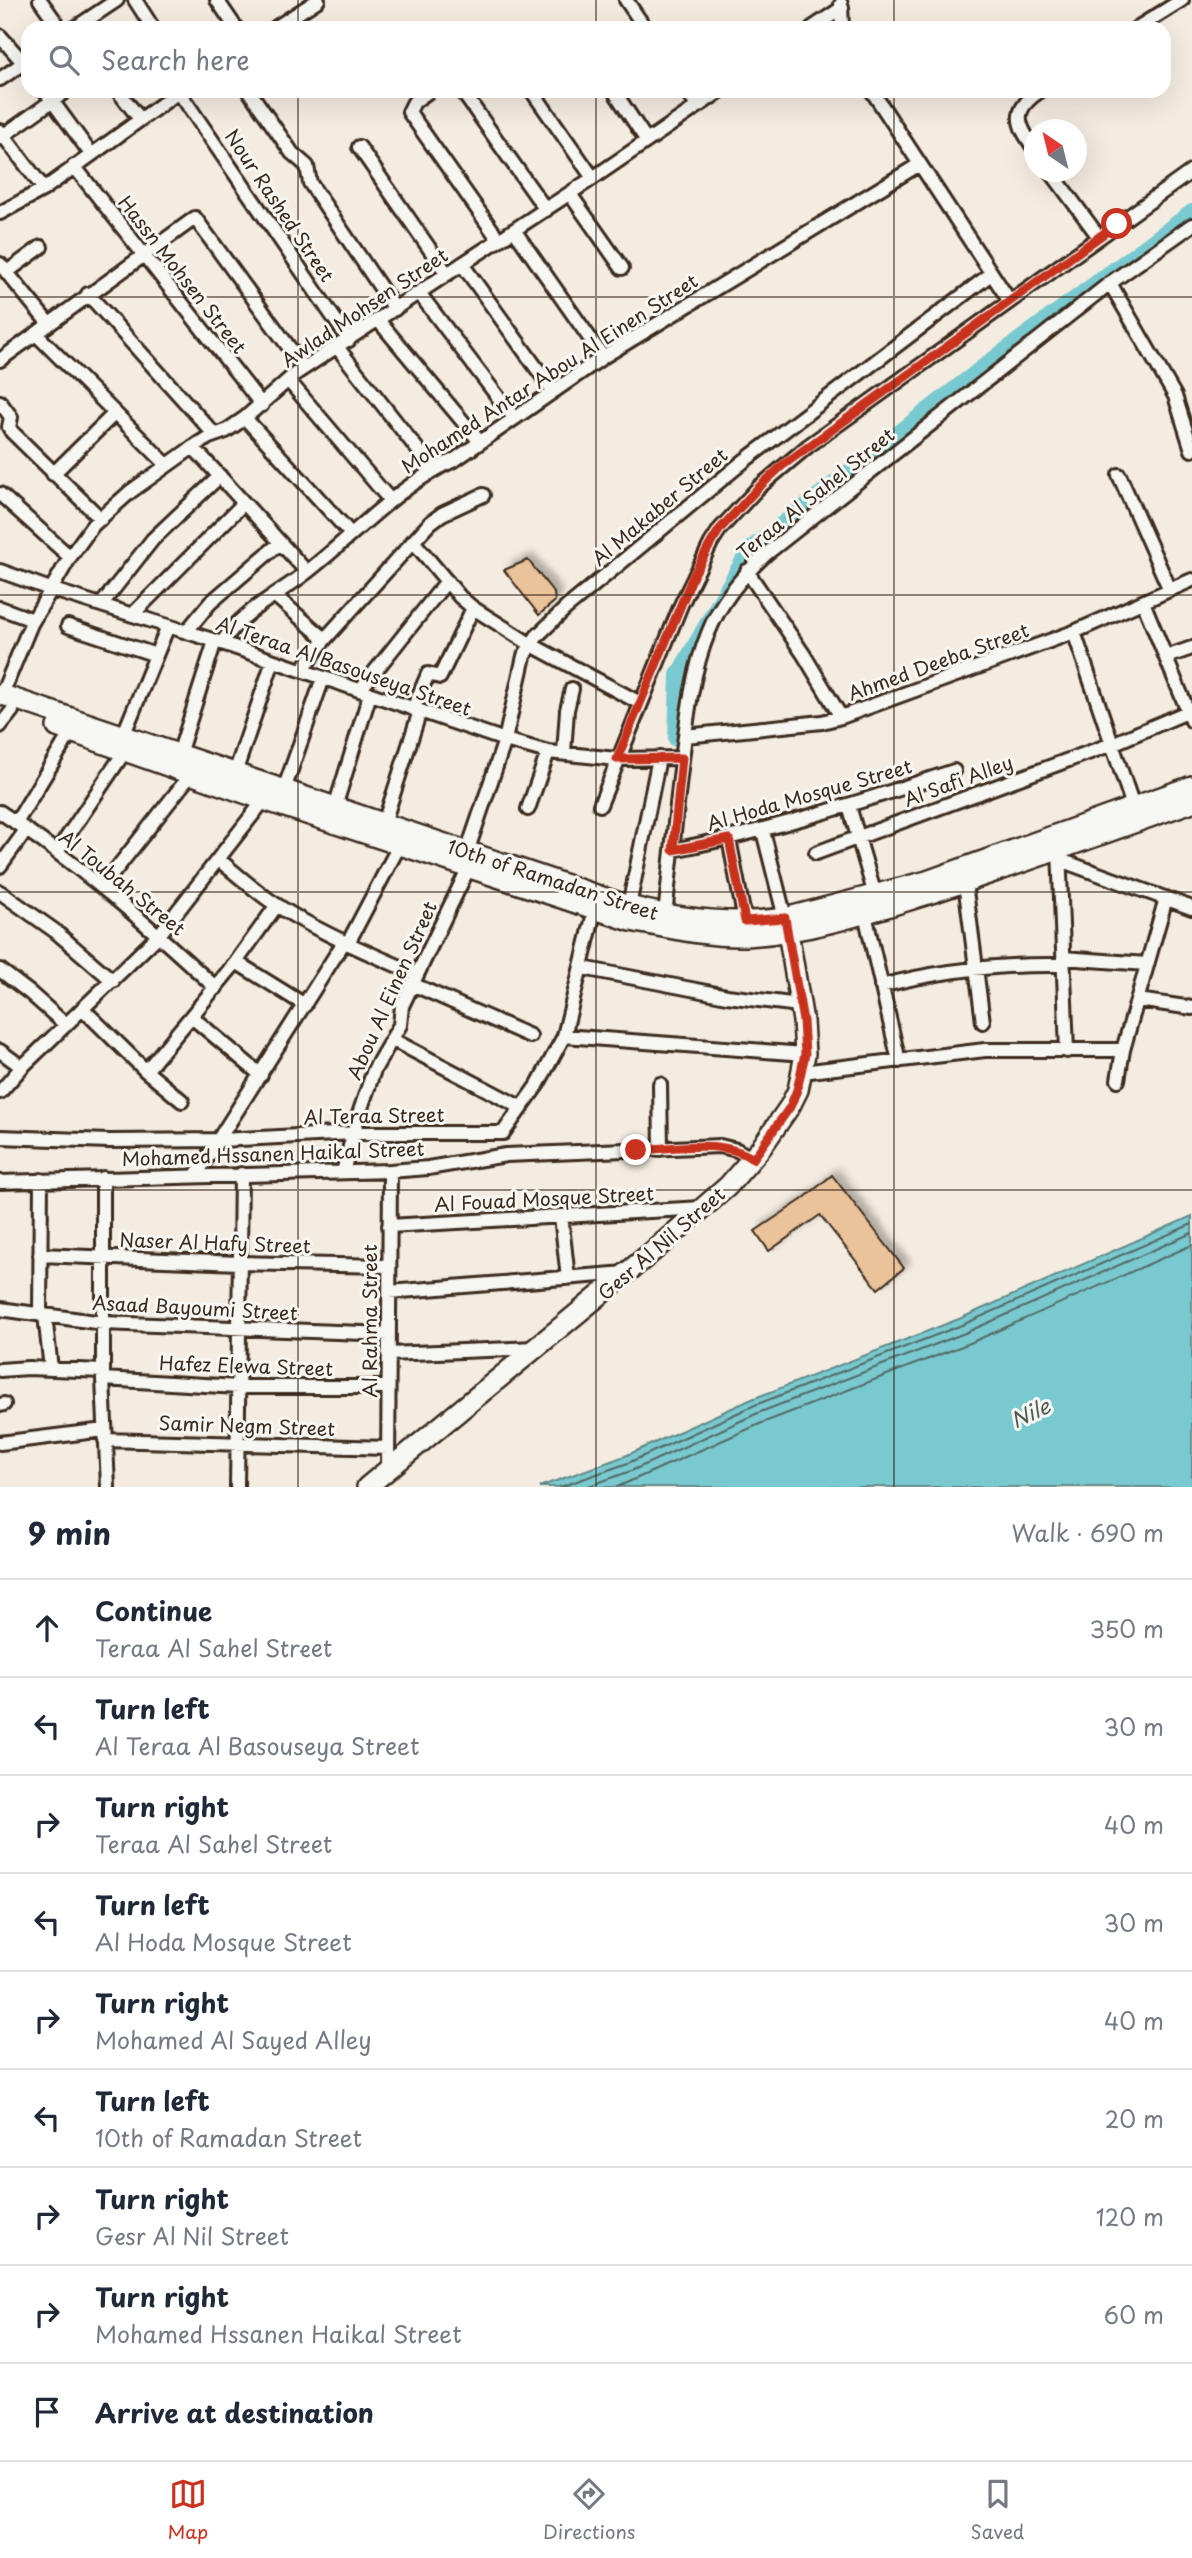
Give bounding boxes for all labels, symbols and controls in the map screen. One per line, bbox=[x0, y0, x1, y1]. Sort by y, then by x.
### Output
search box bbox=[21, 21, 1171, 98]
text: Search here bbox=[101, 40, 250, 79]
icon: search bbox=[45, 41, 83, 79]
north arrow bbox=[1024, 119, 1087, 182]
street label: Nour Rashed Street bbox=[218, 123, 342, 287]
street label: Hassn Mohsen Street bbox=[112, 189, 254, 359]
route start bbox=[1101, 208, 1132, 239]
street label: Awlad Mohsen Street bbox=[275, 241, 453, 373]
street label: Mohamed Antar Abou Al Einen Street bbox=[395, 266, 703, 480]
street label: Teraa Al Sahel Street bbox=[730, 420, 900, 566]
street label: Al Makaber Street bbox=[585, 440, 733, 571]
street label: Al Teraa Al Basouseya Street bbox=[213, 608, 475, 722]
street label: Ahmed Deeba Street bbox=[844, 615, 1033, 707]
street label: Al Safi Alley bbox=[899, 747, 1017, 813]
street label: Al Hoda Mosque Street bbox=[703, 751, 915, 837]
street label: Al Toubah Street bbox=[54, 822, 192, 942]
street label: 10th of Ramadan Street bbox=[444, 832, 662, 926]
street label: Abou Al Einen Street bbox=[339, 896, 443, 1084]
street label: Al Teraa Street bbox=[303, 1100, 445, 1130]
street label: Mohamed Hssanen Haikal Street bbox=[121, 1134, 425, 1172]
route end bbox=[620, 1134, 651, 1165]
street label: Al Fouad Mosque Street bbox=[433, 1178, 655, 1218]
street label: Gesr Al Nil Street bbox=[591, 1180, 731, 1306]
street label: Naser Al Hafy Street bbox=[119, 1225, 311, 1259]
street label: Al Rahma Street bbox=[355, 1244, 383, 1398]
street label: Asaad Bayoumi Street bbox=[92, 1288, 299, 1326]
street label: Hafez Elewa Street bbox=[159, 1348, 334, 1382]
water label: Nile bbox=[1005, 1388, 1056, 1435]
street label: Samir Negm Street bbox=[158, 1408, 336, 1442]
text: 9 min bbox=[28, 1510, 111, 1555]
text: Walk · 690 m bbox=[1011, 1515, 1164, 1550]
text: Continue bbox=[95, 1591, 212, 1630]
icon: ahead bbox=[28, 1609, 66, 1647]
text: 350 m bbox=[1089, 1611, 1164, 1646]
text: Teraa Al Sahel Street bbox=[95, 1630, 332, 1665]
text: Turn left bbox=[95, 1689, 210, 1728]
icon: left bbox=[28, 1707, 66, 1745]
text: 30 m bbox=[1103, 1709, 1164, 1744]
text: Al Teraa Al Basouseya Street bbox=[95, 1728, 419, 1763]
text: Turn right bbox=[95, 1787, 229, 1826]
icon: right bbox=[28, 1805, 66, 1843]
text: 40 m bbox=[1104, 1807, 1164, 1842]
text: Teraa Al Sahel Street bbox=[95, 1826, 332, 1861]
text: Turn left bbox=[95, 1885, 210, 1924]
icon: left bbox=[28, 1903, 66, 1941]
text: 30 m bbox=[1103, 1905, 1164, 1940]
text: Al Hoda Mosque Street bbox=[95, 1924, 352, 1959]
text: Turn right bbox=[95, 1983, 229, 2022]
icon: right bbox=[28, 2001, 66, 2039]
text: 40 m bbox=[1104, 2003, 1164, 2038]
text: Mohamed Al Sayed Alley bbox=[95, 2022, 372, 2057]
text: Turn left bbox=[95, 2081, 210, 2120]
icon: left bbox=[28, 2099, 66, 2137]
text: 20 m bbox=[1105, 2101, 1164, 2136]
text: 10th of Ramadan Street bbox=[95, 2120, 362, 2155]
text: Turn right bbox=[95, 2179, 229, 2218]
icon: right bbox=[28, 2197, 66, 2235]
text: 120 m bbox=[1096, 2199, 1164, 2234]
text: Gesr Al Nil Street bbox=[95, 2218, 289, 2253]
text: Turn right bbox=[95, 2277, 229, 2316]
icon: right bbox=[28, 2295, 66, 2333]
text: 60 m bbox=[1104, 2297, 1164, 2332]
text: Mohamed Hssanen Haikal Street bbox=[95, 2316, 462, 2351]
icon: arrive bbox=[28, 2393, 66, 2431]
text: Arrive at destination bbox=[95, 2393, 374, 2432]
tab: Map bbox=[168, 2475, 208, 2545]
tab: Directions bbox=[543, 2475, 636, 2545]
tab: Saved bbox=[971, 2475, 1024, 2545]

